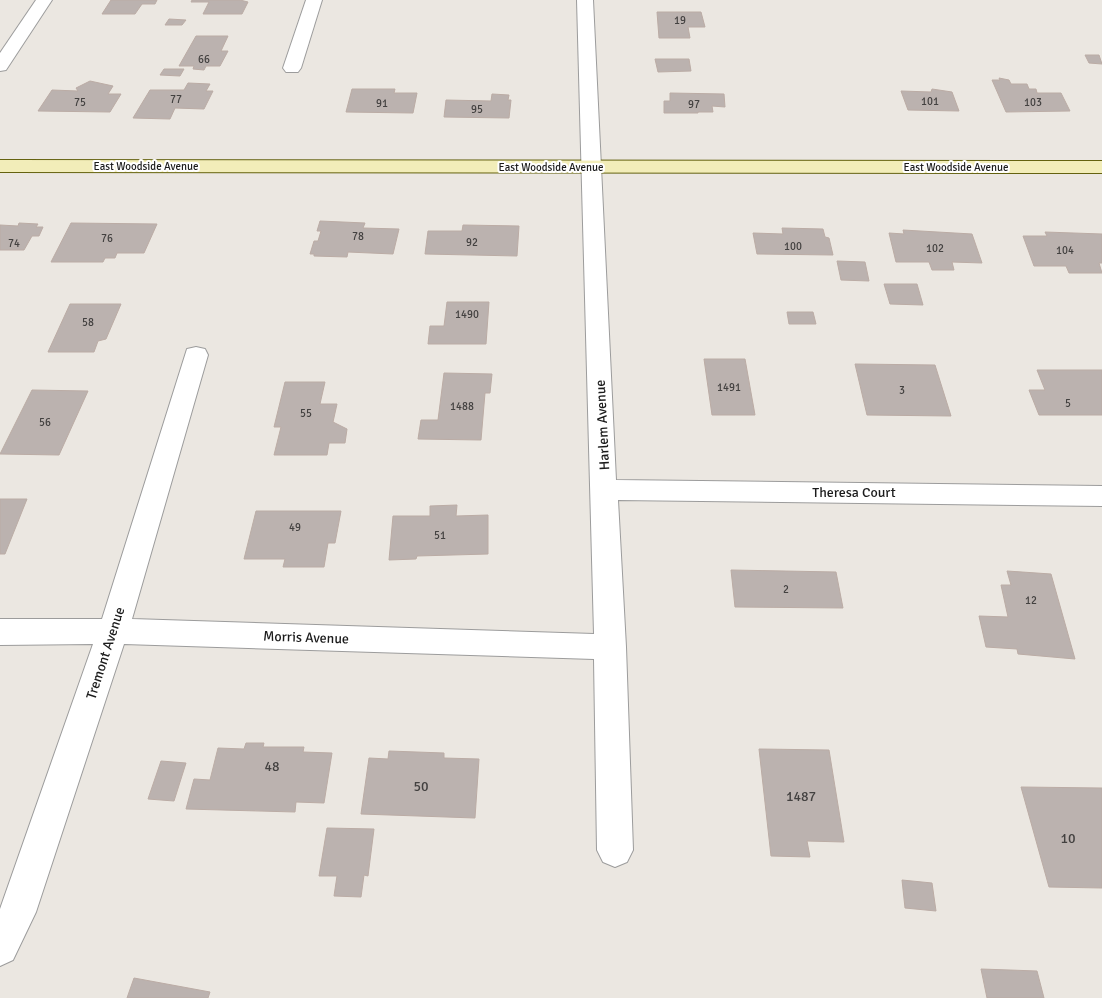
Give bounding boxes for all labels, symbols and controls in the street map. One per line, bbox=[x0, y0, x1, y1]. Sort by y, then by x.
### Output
house number: 19 bbox=[674, 14, 686, 27]
house number: 66 bbox=[198, 53, 210, 66]
house number: 77 bbox=[170, 93, 182, 106]
house number: 101 bbox=[921, 95, 939, 108]
house number: 75 bbox=[74, 96, 86, 109]
house number: 103 bbox=[1024, 96, 1042, 109]
house number: 91 bbox=[376, 97, 388, 110]
house number: 97 bbox=[688, 98, 700, 111]
house number: 95 bbox=[471, 103, 483, 116]
street label: East Woodside Avenue bbox=[94, 160, 198, 173]
street label: East Woodside Avenue bbox=[499, 161, 603, 174]
street label: East Woodside Avenue bbox=[904, 161, 1008, 174]
house number: 78 bbox=[352, 230, 364, 243]
house number: 76 bbox=[101, 232, 113, 245]
house number: 92 bbox=[466, 236, 478, 249]
house number: 74 bbox=[8, 237, 20, 250]
house number: 100 bbox=[784, 240, 802, 253]
house number: 102 bbox=[926, 242, 944, 255]
house number: 104 bbox=[1056, 244, 1074, 257]
house number: 1490 bbox=[455, 308, 479, 321]
house number: 58 bbox=[82, 316, 94, 329]
street label: Harlem Avenue bbox=[592, 379, 613, 471]
house number: 1491 bbox=[717, 381, 741, 394]
house number: 3 bbox=[899, 384, 905, 397]
house number: 5 bbox=[1065, 397, 1071, 410]
house number: 1488 bbox=[450, 400, 474, 413]
house number: 55 bbox=[300, 407, 312, 420]
house number: 56 bbox=[39, 416, 51, 429]
street label: Theresa Court bbox=[812, 484, 896, 501]
house number: 49 bbox=[289, 521, 301, 534]
house number: 51 bbox=[434, 529, 446, 542]
house number: 2 bbox=[783, 583, 789, 596]
house number: 12 bbox=[1025, 594, 1037, 607]
street label: Tremont Avenue bbox=[83, 605, 128, 701]
street label: Morris Avenue bbox=[263, 628, 349, 647]
house number: 48 bbox=[264, 758, 280, 775]
house number: 50 bbox=[413, 778, 429, 795]
house number: 1487 bbox=[786, 788, 816, 805]
house number: 10 bbox=[1060, 830, 1076, 847]

